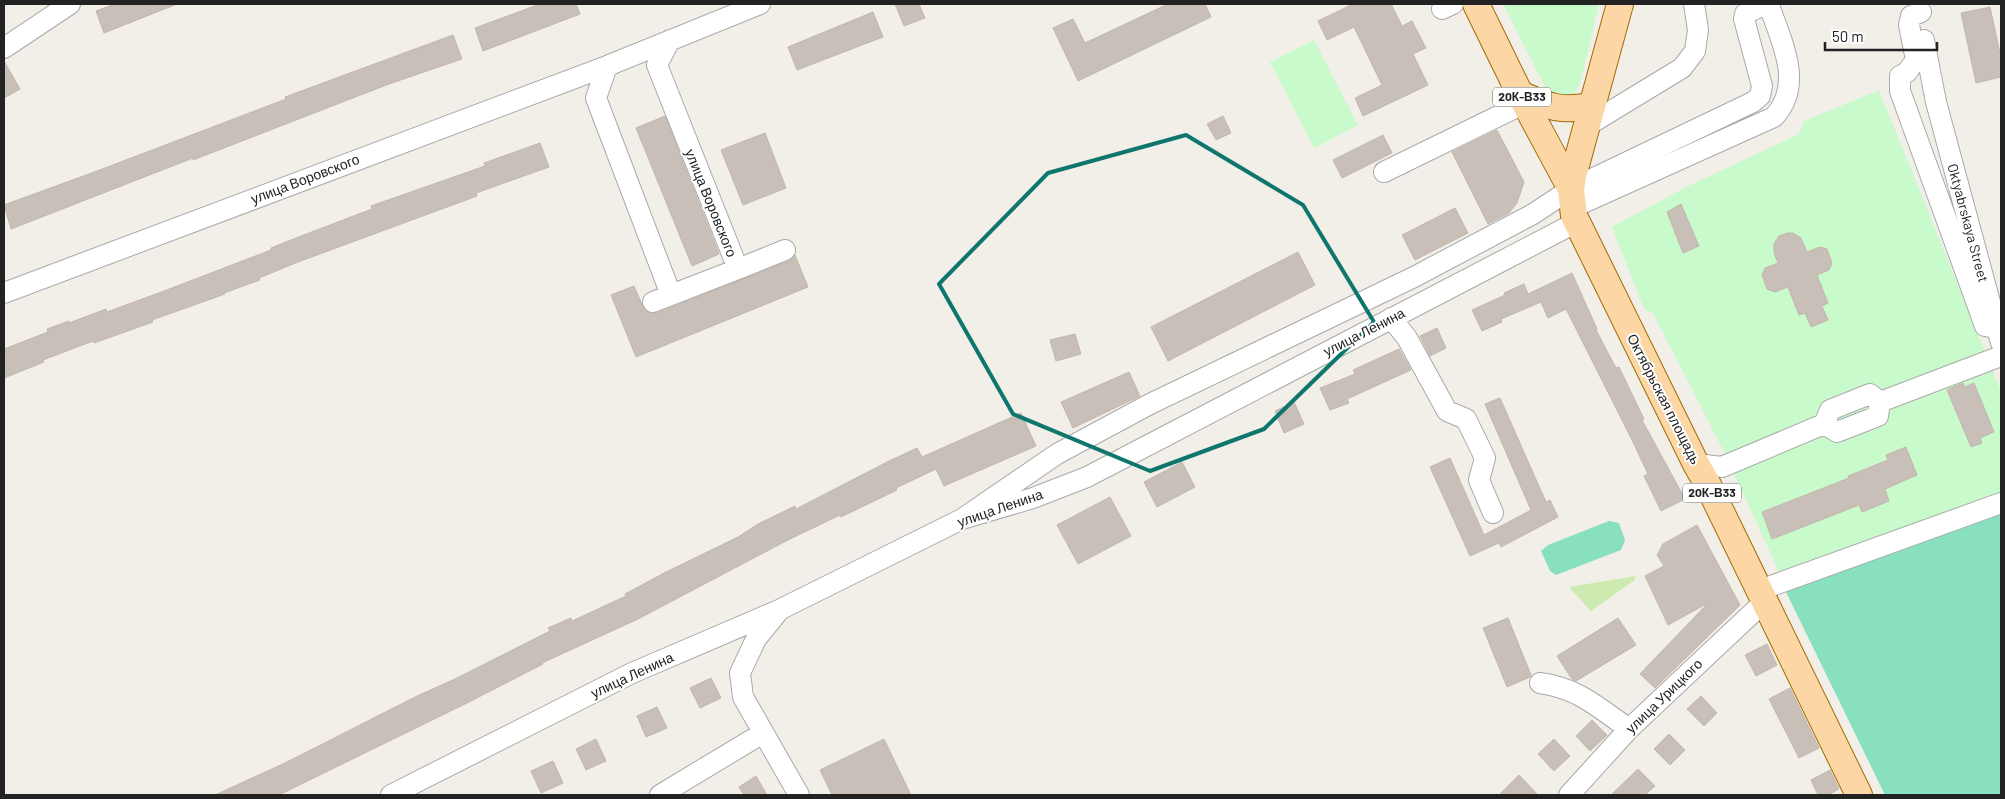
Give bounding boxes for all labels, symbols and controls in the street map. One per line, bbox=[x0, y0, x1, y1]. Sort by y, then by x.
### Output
scale bar bbox=[1825, 20, 1938, 52]
text: 50 m bbox=[1832, 27, 1864, 45]
road number: 20К-В33 bbox=[1493, 88, 1551, 106]
street label: улица Воровского bbox=[682, 146, 741, 259]
street label: улица Воровского bbox=[248, 150, 362, 207]
street label: Oktyabrskaya Street bbox=[1944, 162, 1992, 284]
street label: улица Ленина bbox=[1320, 304, 1408, 359]
street label: Октябрьская площадь bbox=[1624, 331, 1705, 467]
road number: 20К-В33 bbox=[1683, 483, 1741, 502]
street label: улица Ленина bbox=[955, 485, 1045, 530]
street label: улица Ленина bbox=[588, 648, 676, 701]
street label: улица Урицкого bbox=[1622, 655, 1706, 736]

